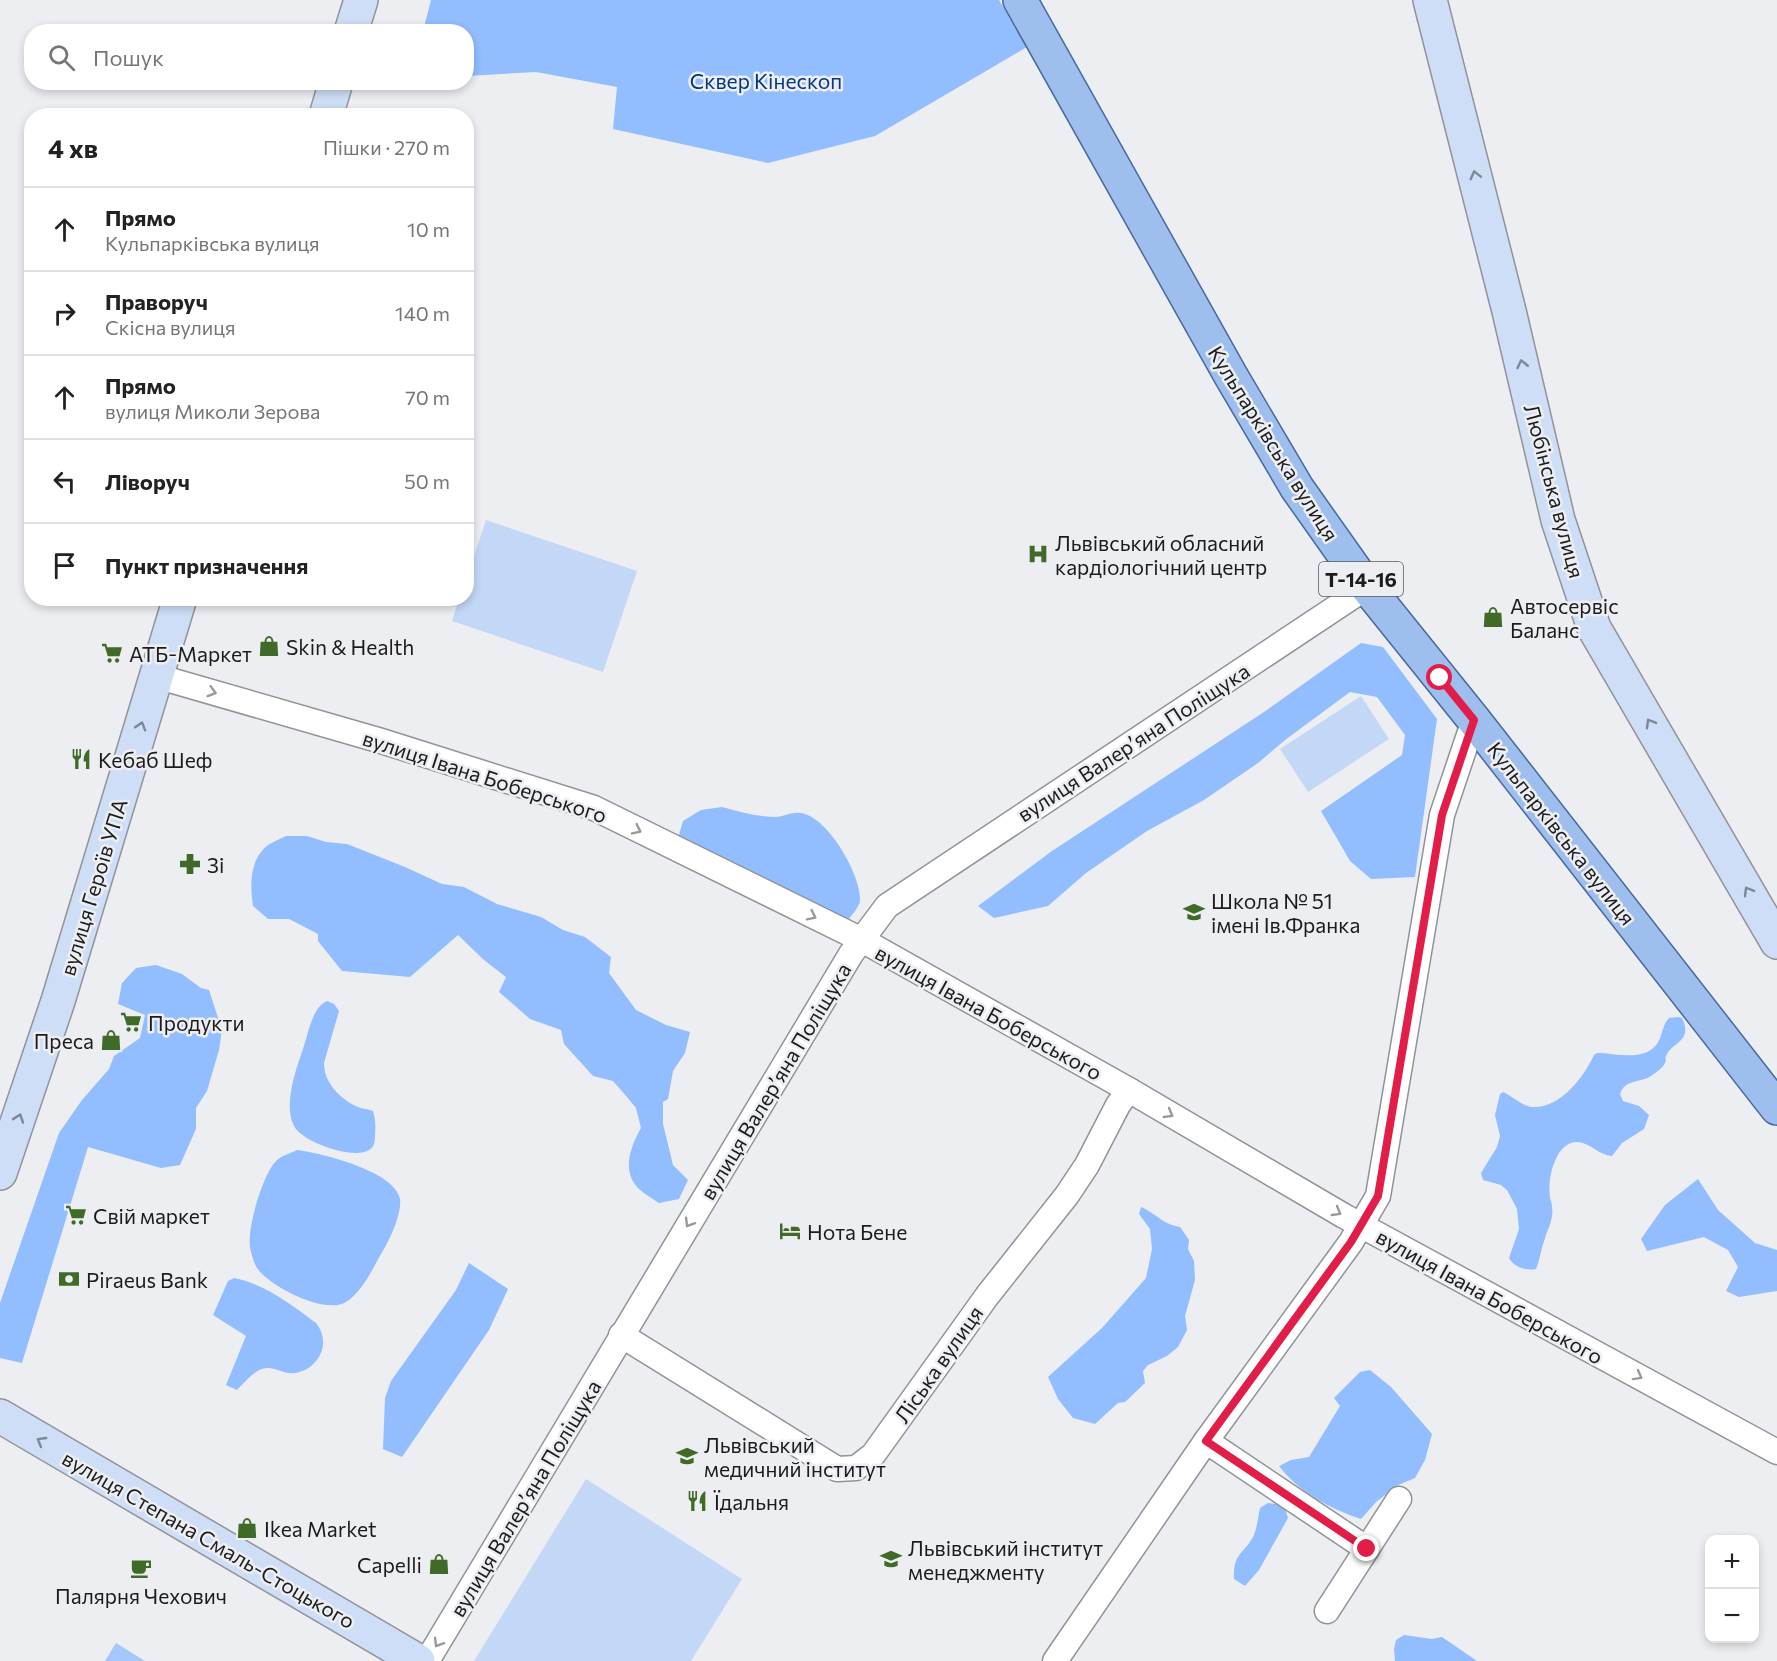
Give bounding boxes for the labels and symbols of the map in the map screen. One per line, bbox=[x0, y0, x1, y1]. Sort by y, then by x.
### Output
park label: Сквер Кінескоп bbox=[690, 68, 842, 93]
one-way arrow bbox=[1469, 170, 1482, 180]
street label: Кульпарківська вулиця bbox=[1204, 341, 1344, 545]
one-way arrow bbox=[1516, 359, 1529, 369]
street label: Любінська вулиця bbox=[1520, 401, 1590, 581]
place label: Львівський обласний кардіологічний центр bbox=[1055, 530, 1267, 579]
hospital icon: Львівський обласний кардіологічний центр bbox=[1026, 542, 1050, 566]
road number: Т-14-16 bbox=[1319, 562, 1403, 596]
place label: Автосервіс Баланс bbox=[1510, 593, 1619, 642]
shop icon: Автосервіс Баланс bbox=[1481, 605, 1505, 629]
shop icon: Skin & Health bbox=[257, 634, 281, 658]
place label: Skin & Health bbox=[286, 634, 414, 659]
supermarket icon: АТБ-Маркет bbox=[100, 641, 124, 665]
place label: АТБ-Маркет bbox=[129, 641, 252, 666]
street label: вулиця Валерʼяна Поліщука bbox=[1012, 658, 1254, 826]
route start bbox=[1426, 664, 1452, 690]
one-way arrow bbox=[206, 685, 217, 697]
one-way arrow bbox=[1645, 719, 1657, 729]
one-way arrow bbox=[134, 721, 146, 732]
street label: вулиця Івана Боберського bbox=[360, 725, 610, 827]
street label: Кульпарківська вулиця bbox=[1483, 737, 1641, 929]
restaurant icon: Кебаб Шеф bbox=[69, 747, 93, 771]
place label: Кебаб Шеф bbox=[98, 747, 212, 772]
street label: вулиця Героїв УПА bbox=[54, 795, 132, 979]
one-way arrow bbox=[631, 822, 642, 834]
pharmacy icon: 3і bbox=[178, 852, 202, 876]
place label: 3і bbox=[207, 852, 224, 877]
one-way arrow bbox=[1744, 887, 1756, 897]
place label: Школа № 51 імені Ів.Франка bbox=[1211, 888, 1360, 937]
school or university icon: Школа № 51 імені Ів.Франка bbox=[1182, 900, 1206, 924]
one-way arrow bbox=[806, 908, 817, 920]
street label: вулиця Івана Боберського bbox=[871, 939, 1107, 1085]
street label: вулиця Валерʼяна Поліщука bbox=[694, 958, 856, 1204]
supermarket icon: Продукти bbox=[119, 1010, 143, 1034]
place label: Продукти bbox=[148, 1010, 245, 1035]
place label: Преса bbox=[34, 1028, 94, 1053]
shop icon: Преса bbox=[99, 1028, 123, 1052]
one-way arrow bbox=[1163, 1107, 1173, 1118]
one-way arrow bbox=[11, 1113, 24, 1124]
supermarket icon: Свій маркет bbox=[64, 1203, 88, 1227]
place label: Свій маркет bbox=[93, 1203, 210, 1228]
one-way arrow bbox=[1331, 1205, 1341, 1216]
one-way arrow bbox=[685, 1217, 697, 1227]
hotel icon: Нота Бене bbox=[778, 1219, 802, 1243]
place label: Нота Бене bbox=[807, 1219, 907, 1244]
street label: вулиця Івана Боберського bbox=[1372, 1223, 1608, 1369]
bank icon: Piraeus Bank bbox=[57, 1267, 81, 1291]
place label: Piraeus Bank bbox=[86, 1267, 208, 1292]
street label: Ліська вулиця bbox=[888, 1301, 988, 1427]
one-way arrow bbox=[1631, 1369, 1642, 1380]
street label: вулиця Валерʼяна Поліщука bbox=[444, 1375, 606, 1621]
place label: Львівський медичний інститут bbox=[704, 1432, 886, 1481]
one-way arrow bbox=[37, 1436, 47, 1448]
school or university icon: Львівський медичний інститут bbox=[675, 1444, 699, 1468]
street label: вулиця Степана Смаль-Стоцького bbox=[58, 1445, 360, 1633]
restaurant icon: Їдальня bbox=[685, 1489, 709, 1513]
place label: Їдальня bbox=[713, 1489, 789, 1514]
shop icon: Ikea Market bbox=[235, 1516, 259, 1540]
place label: Ikea Market bbox=[264, 1516, 377, 1541]
place label: Львівський інститут менеджменту bbox=[908, 1535, 1103, 1584]
route end bbox=[1353, 1535, 1379, 1561]
school or university icon: Львівський інститут менеджменту bbox=[879, 1547, 903, 1571]
place label: Capelli bbox=[357, 1552, 422, 1577]
shop icon: Capelli bbox=[427, 1552, 451, 1576]
cafe icon: Палярня Чехович bbox=[129, 1556, 153, 1580]
place label: Палярня Чехович bbox=[55, 1583, 227, 1608]
one-way arrow bbox=[434, 1637, 446, 1647]

